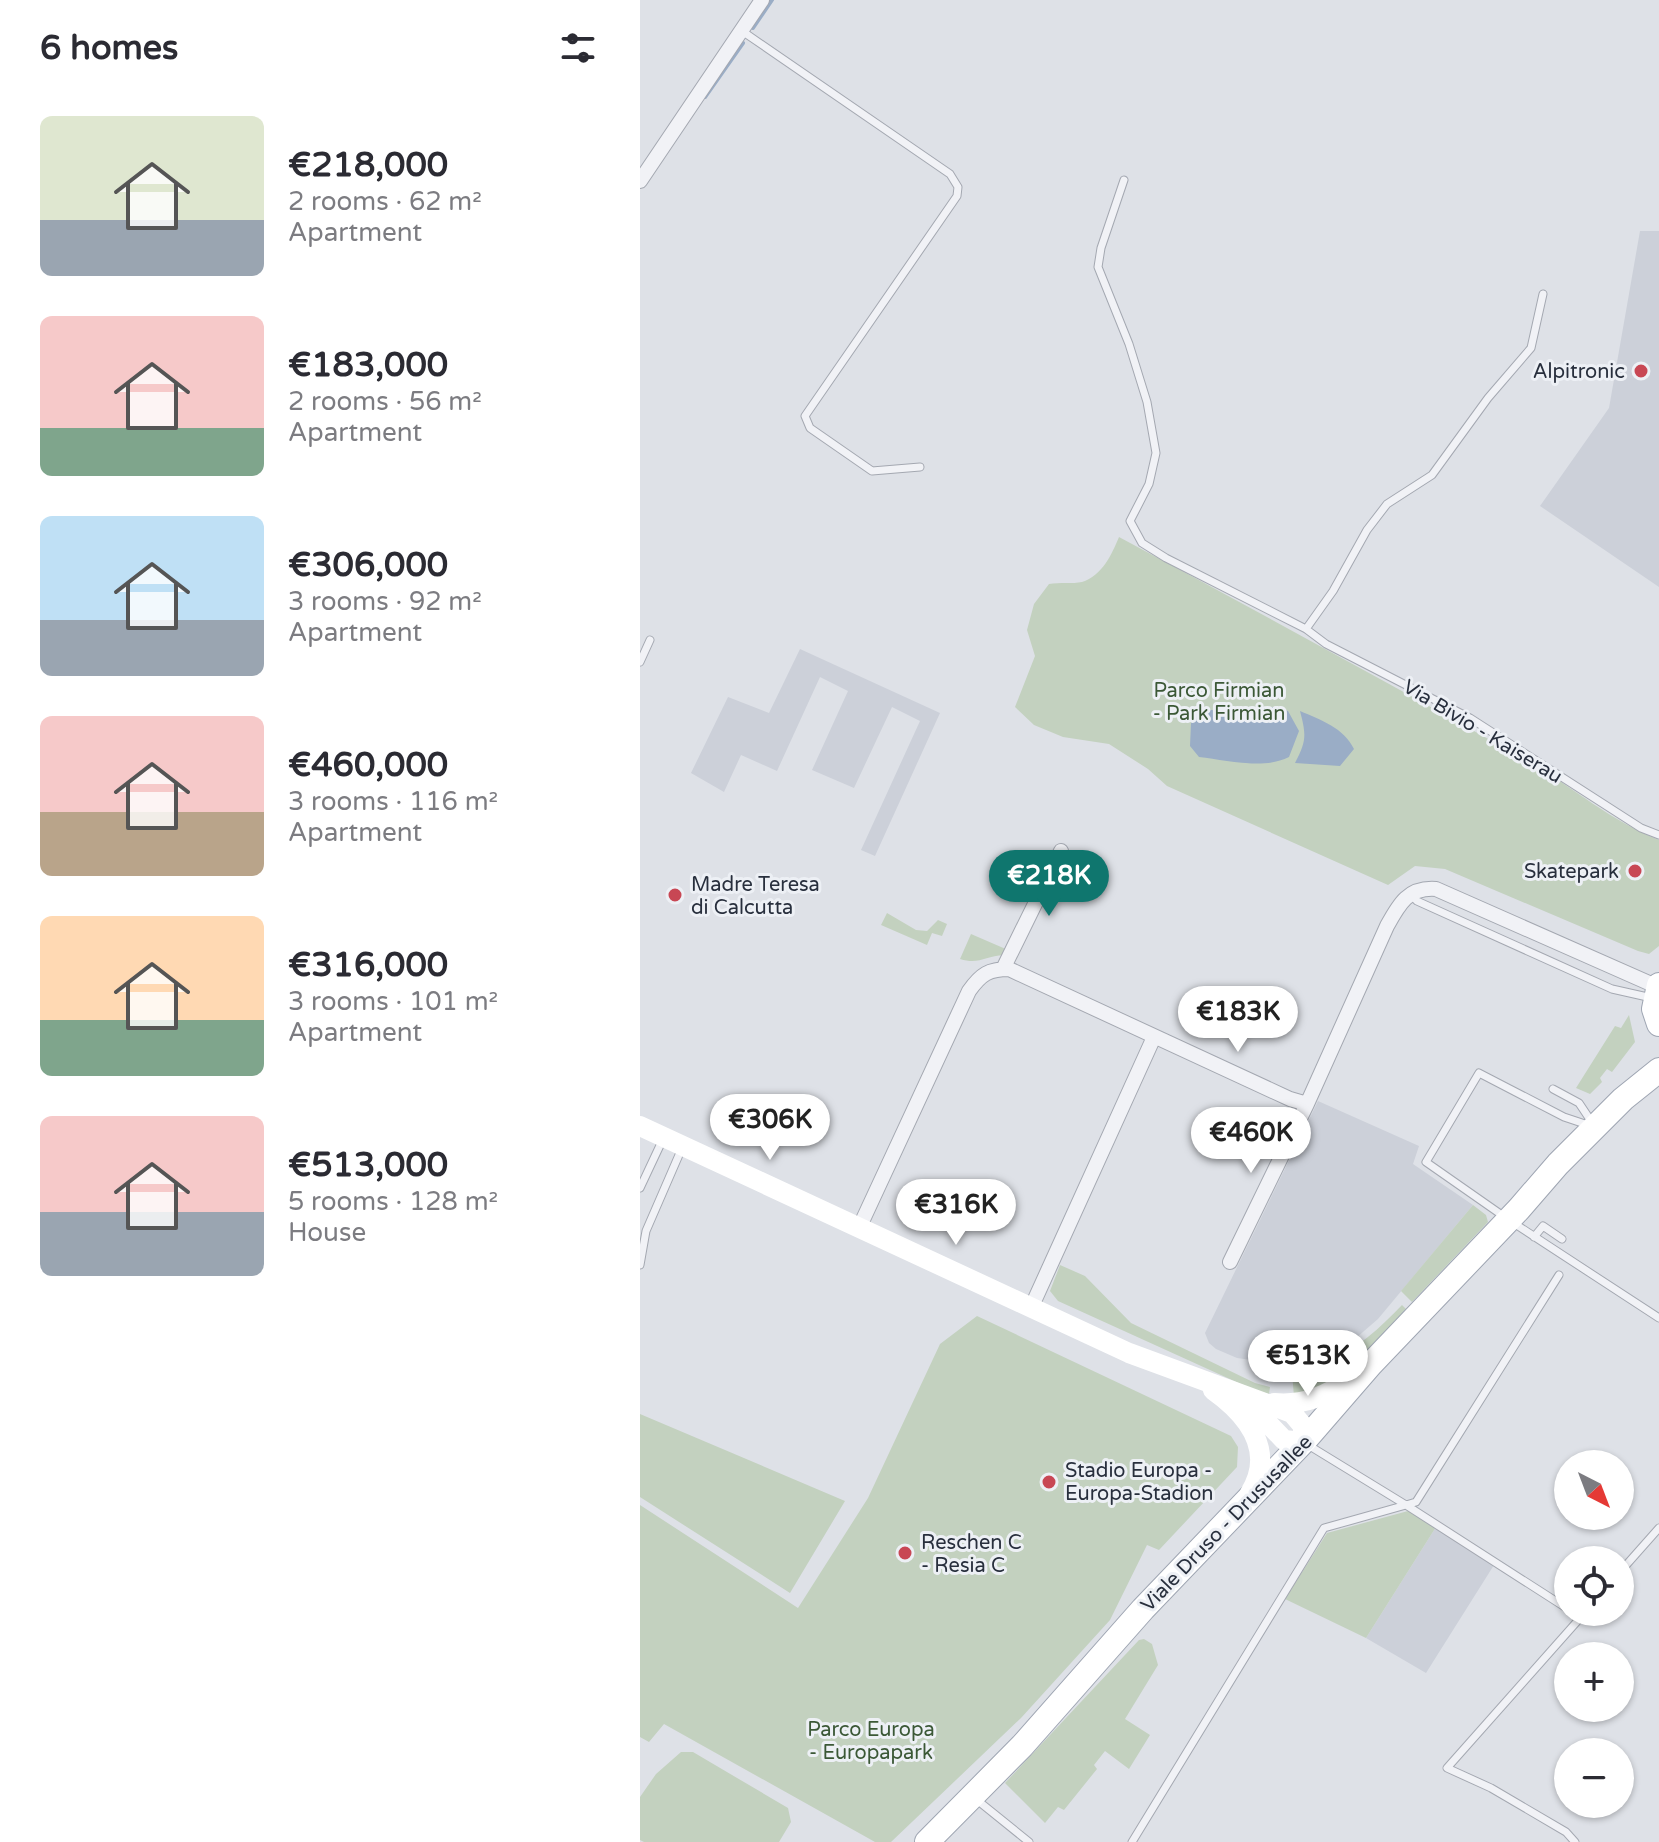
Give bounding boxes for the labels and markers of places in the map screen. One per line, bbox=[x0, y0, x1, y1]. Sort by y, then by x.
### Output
place label: Alpitronic bbox=[1533, 360, 1625, 384]
marker: Alpitronic bbox=[1632, 362, 1650, 380]
pin: €218K bbox=[993, 850, 1105, 918]
place label: Skatepark bbox=[1524, 860, 1619, 884]
marker: Skatepark bbox=[1626, 862, 1644, 880]
place label: Madre Teresa di Calcutta bbox=[691, 873, 820, 920]
marker: Madre Teresa di Calcutta bbox=[666, 886, 684, 904]
pin: €183K bbox=[1182, 986, 1294, 1054]
pin: €306K bbox=[714, 1094, 826, 1162]
pin: €460K bbox=[1195, 1107, 1307, 1175]
pin: €316K bbox=[900, 1179, 1012, 1247]
pin: €513K bbox=[1252, 1330, 1364, 1398]
place label: Stadio Europa - Europa-Stadion bbox=[1065, 1459, 1214, 1506]
marker: Stadio Europa - Europa-Stadion bbox=[1040, 1473, 1058, 1491]
place label: Reschen C - Resia C bbox=[921, 1531, 1022, 1578]
marker: Reschen C - Resia C bbox=[896, 1544, 914, 1562]

